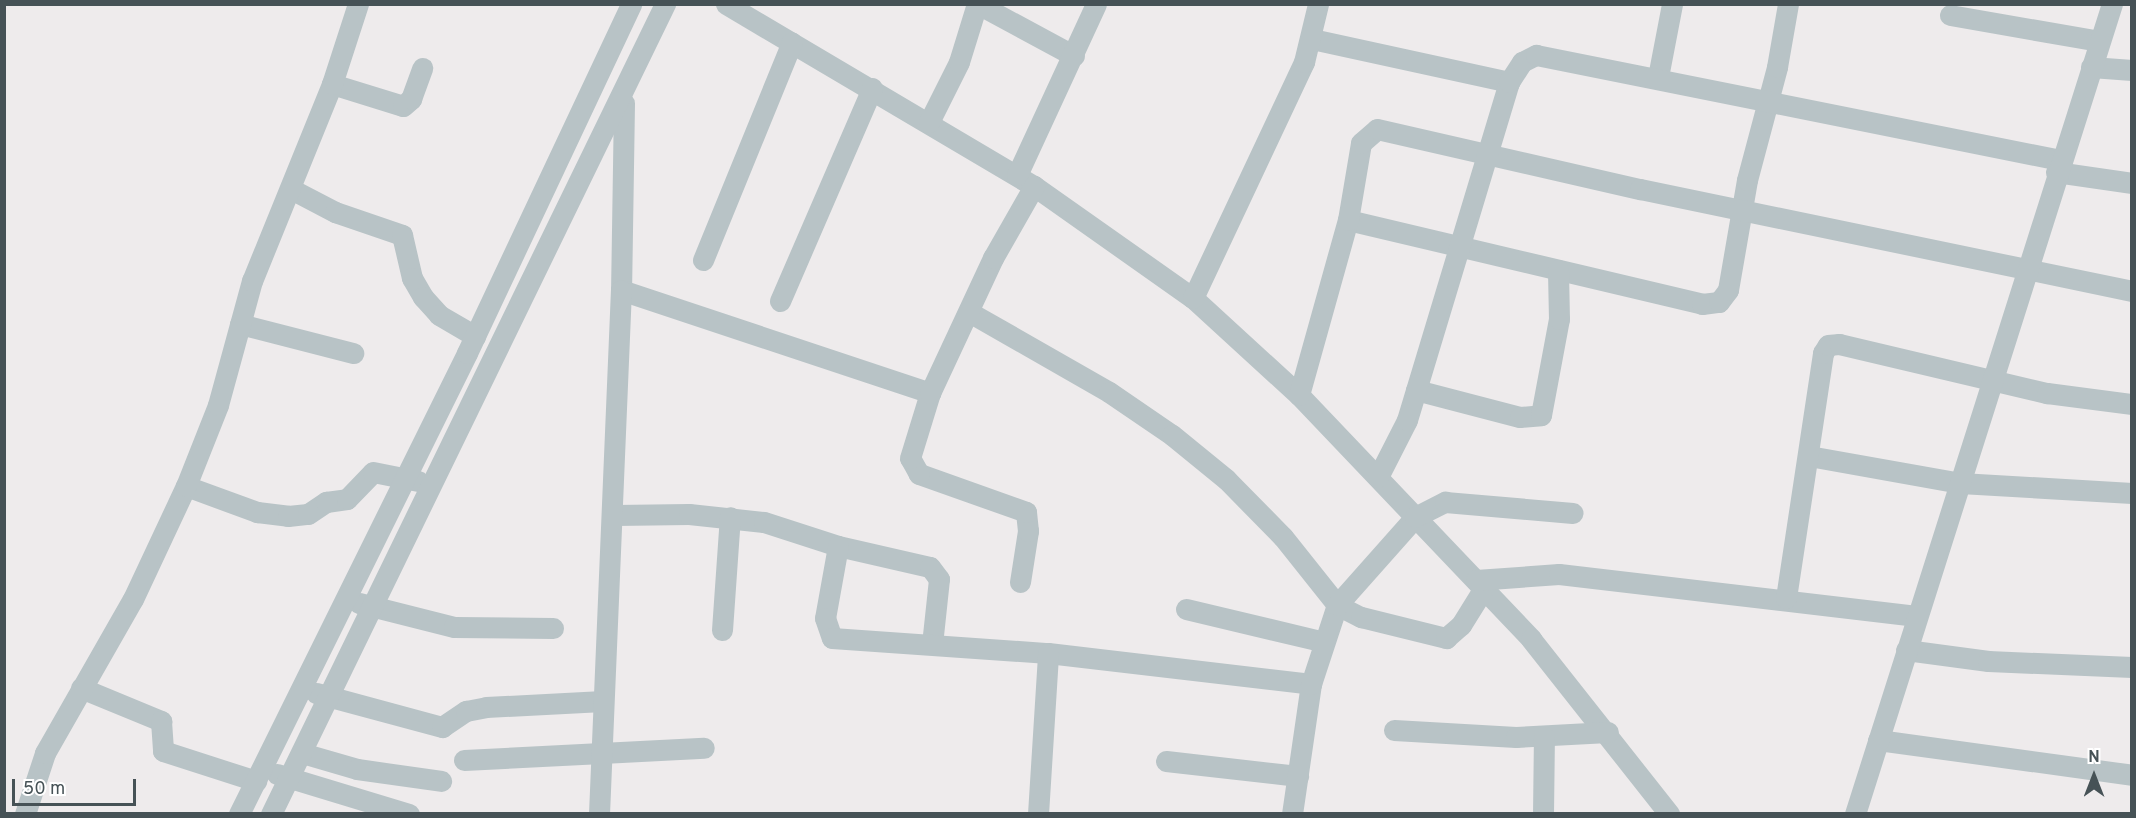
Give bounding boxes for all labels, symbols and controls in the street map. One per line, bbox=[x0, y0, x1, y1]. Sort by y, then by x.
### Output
north arrow bbox=[2064, 746, 2124, 806]
text: N bbox=[2088, 748, 2100, 768]
scale bar bbox=[15, 767, 140, 805]
text: 50 m bbox=[23, 778, 65, 801]

